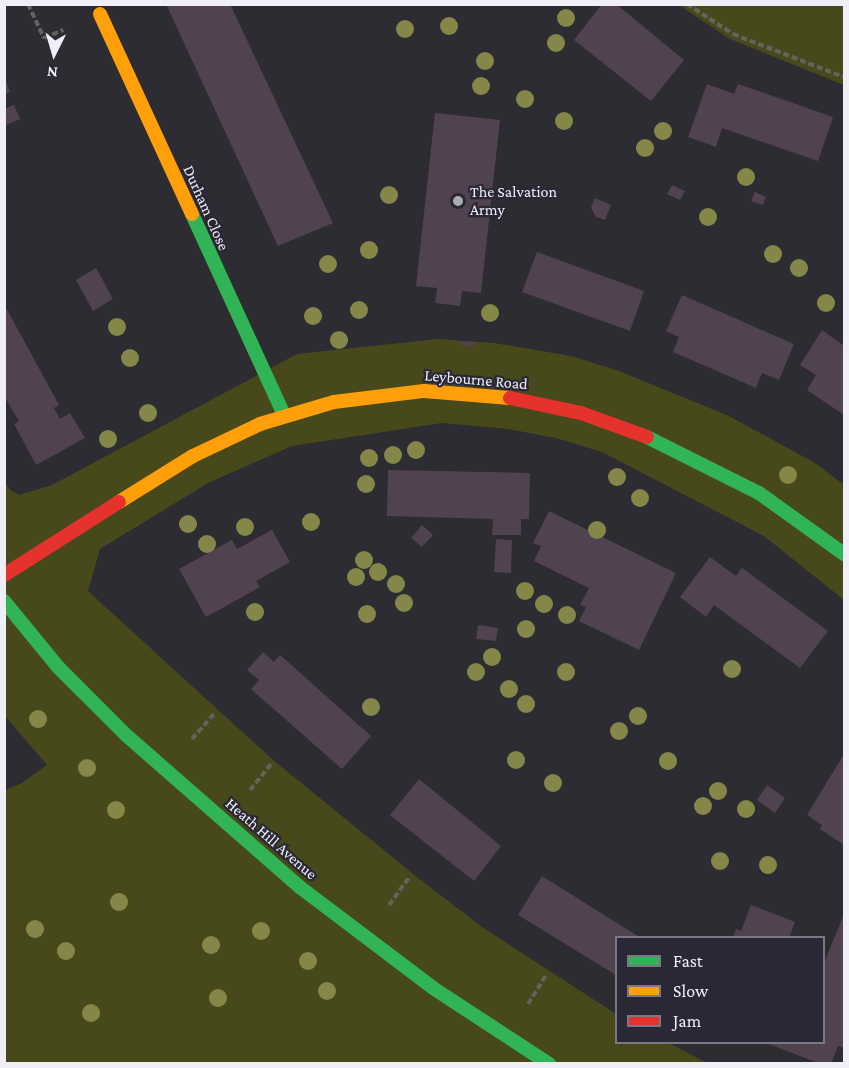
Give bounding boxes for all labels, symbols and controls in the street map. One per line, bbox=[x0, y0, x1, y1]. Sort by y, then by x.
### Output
north arrow bbox=[24, 24, 84, 84]
text: N bbox=[46, 63, 59, 81]
street label: Durham Close bbox=[179, 162, 233, 254]
place label: The Salvation Army bbox=[470, 182, 557, 220]
marker: The Salvation Army bbox=[451, 194, 465, 208]
street label: Leybourne Road bbox=[424, 366, 528, 394]
street label: Heath Hill Avenue bbox=[221, 794, 321, 884]
legend bbox=[615, 936, 825, 1044]
text: Fast bbox=[673, 951, 703, 971]
text: Slow bbox=[673, 981, 708, 1001]
text: Jam bbox=[673, 1011, 701, 1031]

